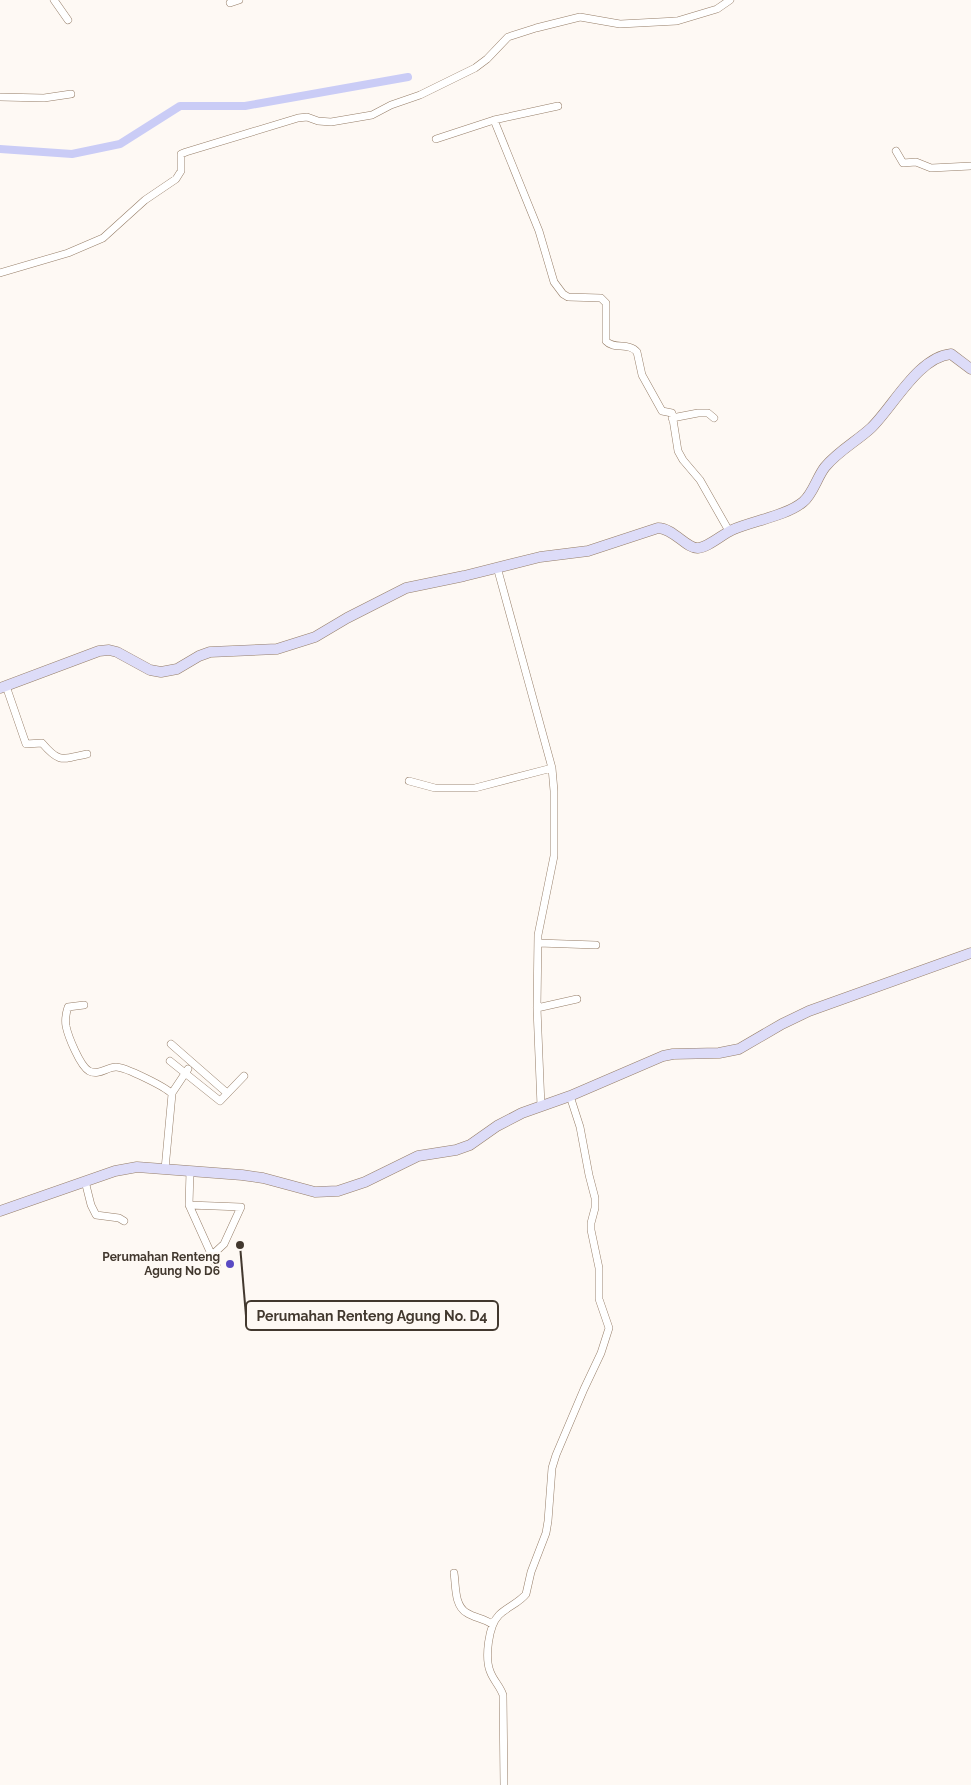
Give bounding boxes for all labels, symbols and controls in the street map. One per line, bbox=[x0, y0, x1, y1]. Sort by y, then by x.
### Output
place label: Perumahan Renteng Agung No D6 bbox=[102, 1250, 220, 1278]
marker: Perumahan Renteng Agung No D6 bbox=[224, 1258, 236, 1270]
callout: Perumahan Renteng Agung No. D4 bbox=[246, 1301, 498, 1330]
text: Perumahan Renteng Agung No. D4 bbox=[256, 1308, 488, 1324]

